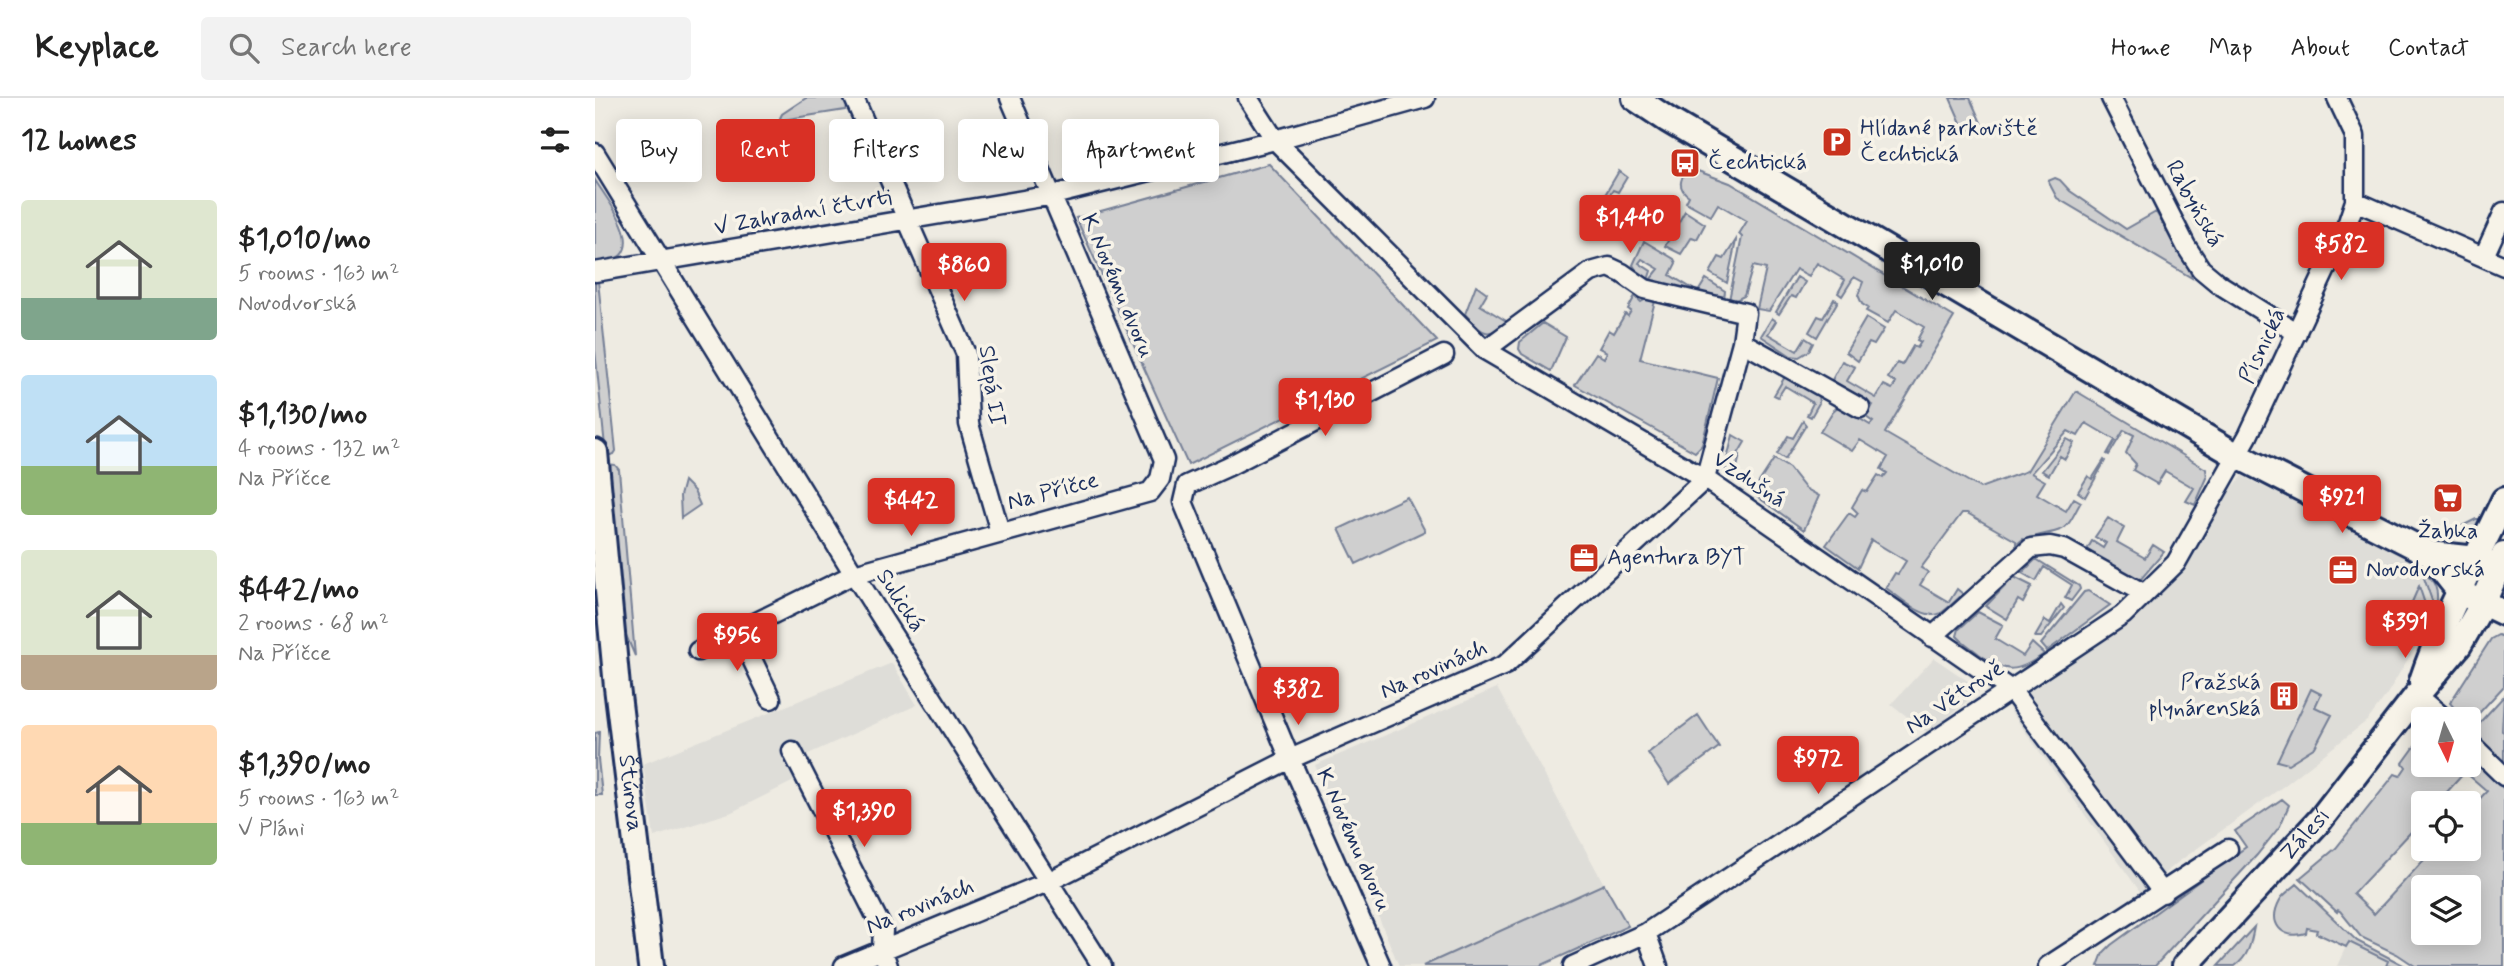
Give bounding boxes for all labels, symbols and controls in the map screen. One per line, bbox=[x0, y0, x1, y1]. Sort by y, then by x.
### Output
search box bbox=[201, 17, 691, 80]
text: Keyplace bbox=[35, 26, 159, 70]
icon: search bbox=[225, 29, 263, 67]
text: Search here bbox=[281, 31, 412, 65]
text: Home bbox=[2111, 33, 2171, 64]
text: Map bbox=[2209, 33, 2253, 64]
text: About bbox=[2291, 33, 2350, 64]
text: Contact bbox=[2388, 33, 2469, 64]
place label: Hlídané parkoviště Čechtická bbox=[1860, 114, 2038, 170]
chip: Buy bbox=[616, 119, 702, 182]
chip: Rent bbox=[716, 119, 815, 182]
chip: Filters bbox=[829, 119, 944, 182]
chip: New bbox=[958, 119, 1048, 182]
chip: Apartment bbox=[1062, 119, 1219, 182]
text: 12 homes bbox=[21, 121, 137, 160]
icon: filters bbox=[536, 121, 574, 159]
parking icon: Hlídané parkoviště Čechtická bbox=[1820, 125, 1854, 159]
bus stop icon: Čechtická bbox=[1668, 146, 1702, 180]
place label: Čechtická bbox=[1708, 148, 1807, 178]
street label: Rabyňská bbox=[2158, 155, 2230, 253]
street label: V Zahradní čtvrti bbox=[712, 183, 894, 243]
pin: $1,440 bbox=[1573, 195, 1687, 255]
text: $1,440 bbox=[1595, 203, 1665, 233]
street label: K Novému dvoru bbox=[1073, 209, 1161, 363]
text: $1,010/mo bbox=[238, 220, 371, 259]
pin: $582 bbox=[2300, 222, 2382, 282]
icon: home bbox=[77, 228, 161, 312]
text: $582 bbox=[2314, 230, 2368, 260]
pin: $1,010 bbox=[1875, 242, 1989, 302]
pin: $860 bbox=[923, 244, 1005, 303]
text: $1,010 bbox=[1900, 250, 1964, 280]
text: $860 bbox=[937, 251, 991, 281]
text: 5 rooms · 163 m² bbox=[238, 259, 400, 289]
text: Novodvorská bbox=[238, 289, 357, 319]
street label: Písnická bbox=[2232, 303, 2294, 389]
street label: Slepá II bbox=[970, 344, 1012, 428]
pin: $1,130 bbox=[1268, 378, 1382, 438]
text: $1,130 bbox=[1295, 386, 1355, 416]
text: $1,130/mo bbox=[238, 395, 367, 434]
icon: home bbox=[77, 403, 161, 487]
text: 4 rooms · 132 m² bbox=[238, 434, 400, 464]
street label: Vzdušná bbox=[1706, 444, 1792, 516]
text: Na Příčce bbox=[238, 464, 331, 494]
street label: Na Příčce bbox=[1004, 465, 1102, 519]
pin: $921 bbox=[2301, 476, 2383, 535]
pin: $442 bbox=[870, 478, 952, 538]
supermarket icon: Žabka bbox=[2431, 481, 2465, 515]
text: $921 bbox=[2319, 483, 2365, 513]
text: $442 bbox=[884, 486, 938, 516]
place label: Žabka bbox=[2418, 517, 2478, 547]
office icon: Agentura BYT bbox=[1567, 541, 1601, 575]
place label: Agentura BYT bbox=[1607, 543, 1746, 573]
office icon: Novodvorská bbox=[2326, 553, 2360, 587]
place label: Novodvorská bbox=[2366, 555, 2485, 585]
street label: Sulická bbox=[868, 564, 932, 638]
text: $442/mo bbox=[238, 570, 359, 609]
icon: home bbox=[77, 578, 161, 662]
pin: $391 bbox=[2364, 601, 2446, 660]
text: $391 bbox=[2382, 608, 2428, 638]
text: 2 rooms · 68 m² bbox=[238, 609, 389, 639]
pin: $956 bbox=[696, 614, 778, 673]
text: $956 bbox=[713, 621, 761, 651]
street label: Na rovinách bbox=[1376, 633, 1492, 707]
text: Na Příčce bbox=[238, 639, 331, 669]
street label: Na Větrově bbox=[1900, 654, 2010, 742]
pin: $382 bbox=[1257, 668, 1339, 727]
place label: Pražská plynárenská bbox=[2148, 668, 2261, 724]
text: $382 bbox=[1273, 675, 1323, 705]
building icon: Pražská plynárenská bbox=[2267, 679, 2301, 713]
north arrow bbox=[2411, 707, 2481, 777]
map controls bbox=[2411, 707, 2481, 945]
pin: $972 bbox=[1777, 736, 1859, 796]
text: $972 bbox=[1793, 744, 1843, 774]
text: $1,390/mo bbox=[238, 745, 371, 784]
icon: home bbox=[77, 753, 161, 837]
street label: Štúrova bbox=[610, 753, 650, 833]
street label: K Novému dvoru bbox=[1308, 764, 1398, 916]
text: 5 rooms · 163 m² bbox=[238, 784, 400, 814]
pin: $1,390 bbox=[807, 790, 921, 849]
button: locate bbox=[2411, 791, 2481, 861]
text: $1,390 bbox=[832, 797, 896, 827]
street label: Zálesí bbox=[2274, 803, 2338, 868]
text: V Pláni bbox=[238, 814, 305, 844]
street label: Na rovinách bbox=[862, 872, 978, 942]
button: layers bbox=[2411, 875, 2481, 945]

